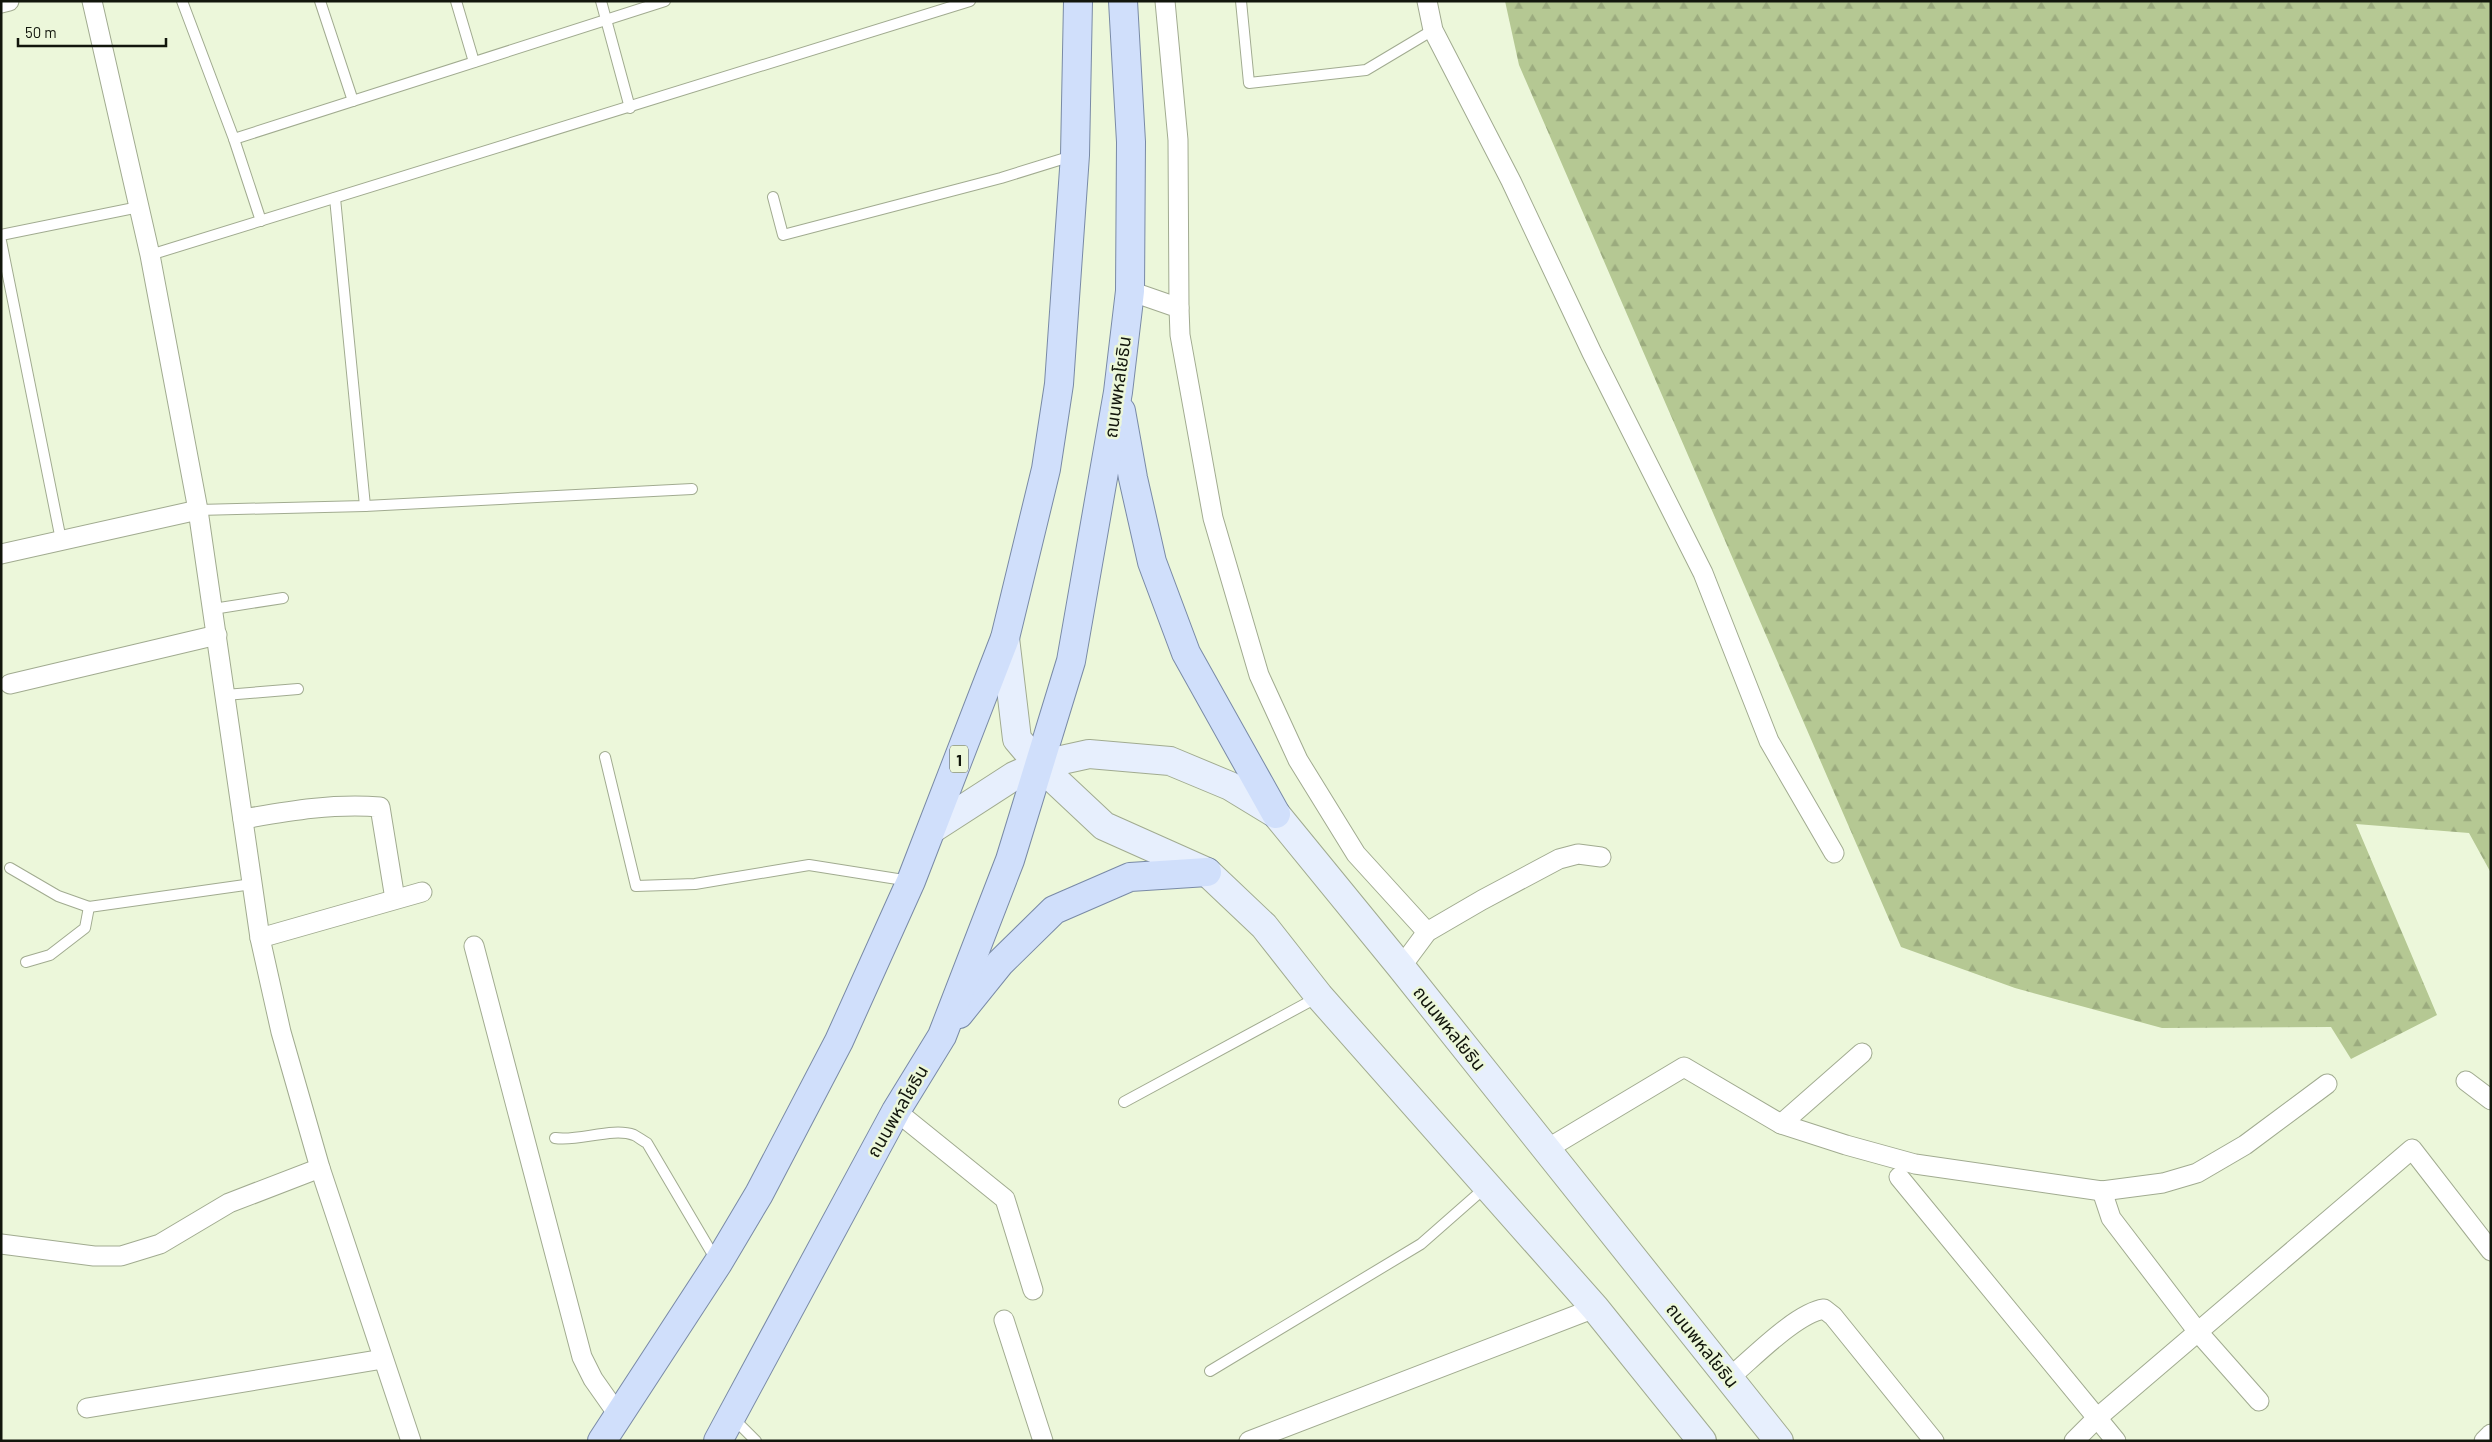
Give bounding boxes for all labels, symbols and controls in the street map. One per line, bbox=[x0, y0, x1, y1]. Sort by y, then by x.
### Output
scale bar bbox=[18, 15, 165, 47]
text: 50 m bbox=[25, 23, 57, 41]
street label: ถนนพหลโยธิน bbox=[1099, 335, 1135, 439]
road number: 1 bbox=[950, 746, 968, 772]
street label: ถนนพหลโยธิน bbox=[1409, 981, 1491, 1075]
street label: ถนนพหลโยธิน bbox=[862, 1061, 932, 1161]
street label: ถนนพหลโยธิน bbox=[1662, 1298, 1744, 1392]

